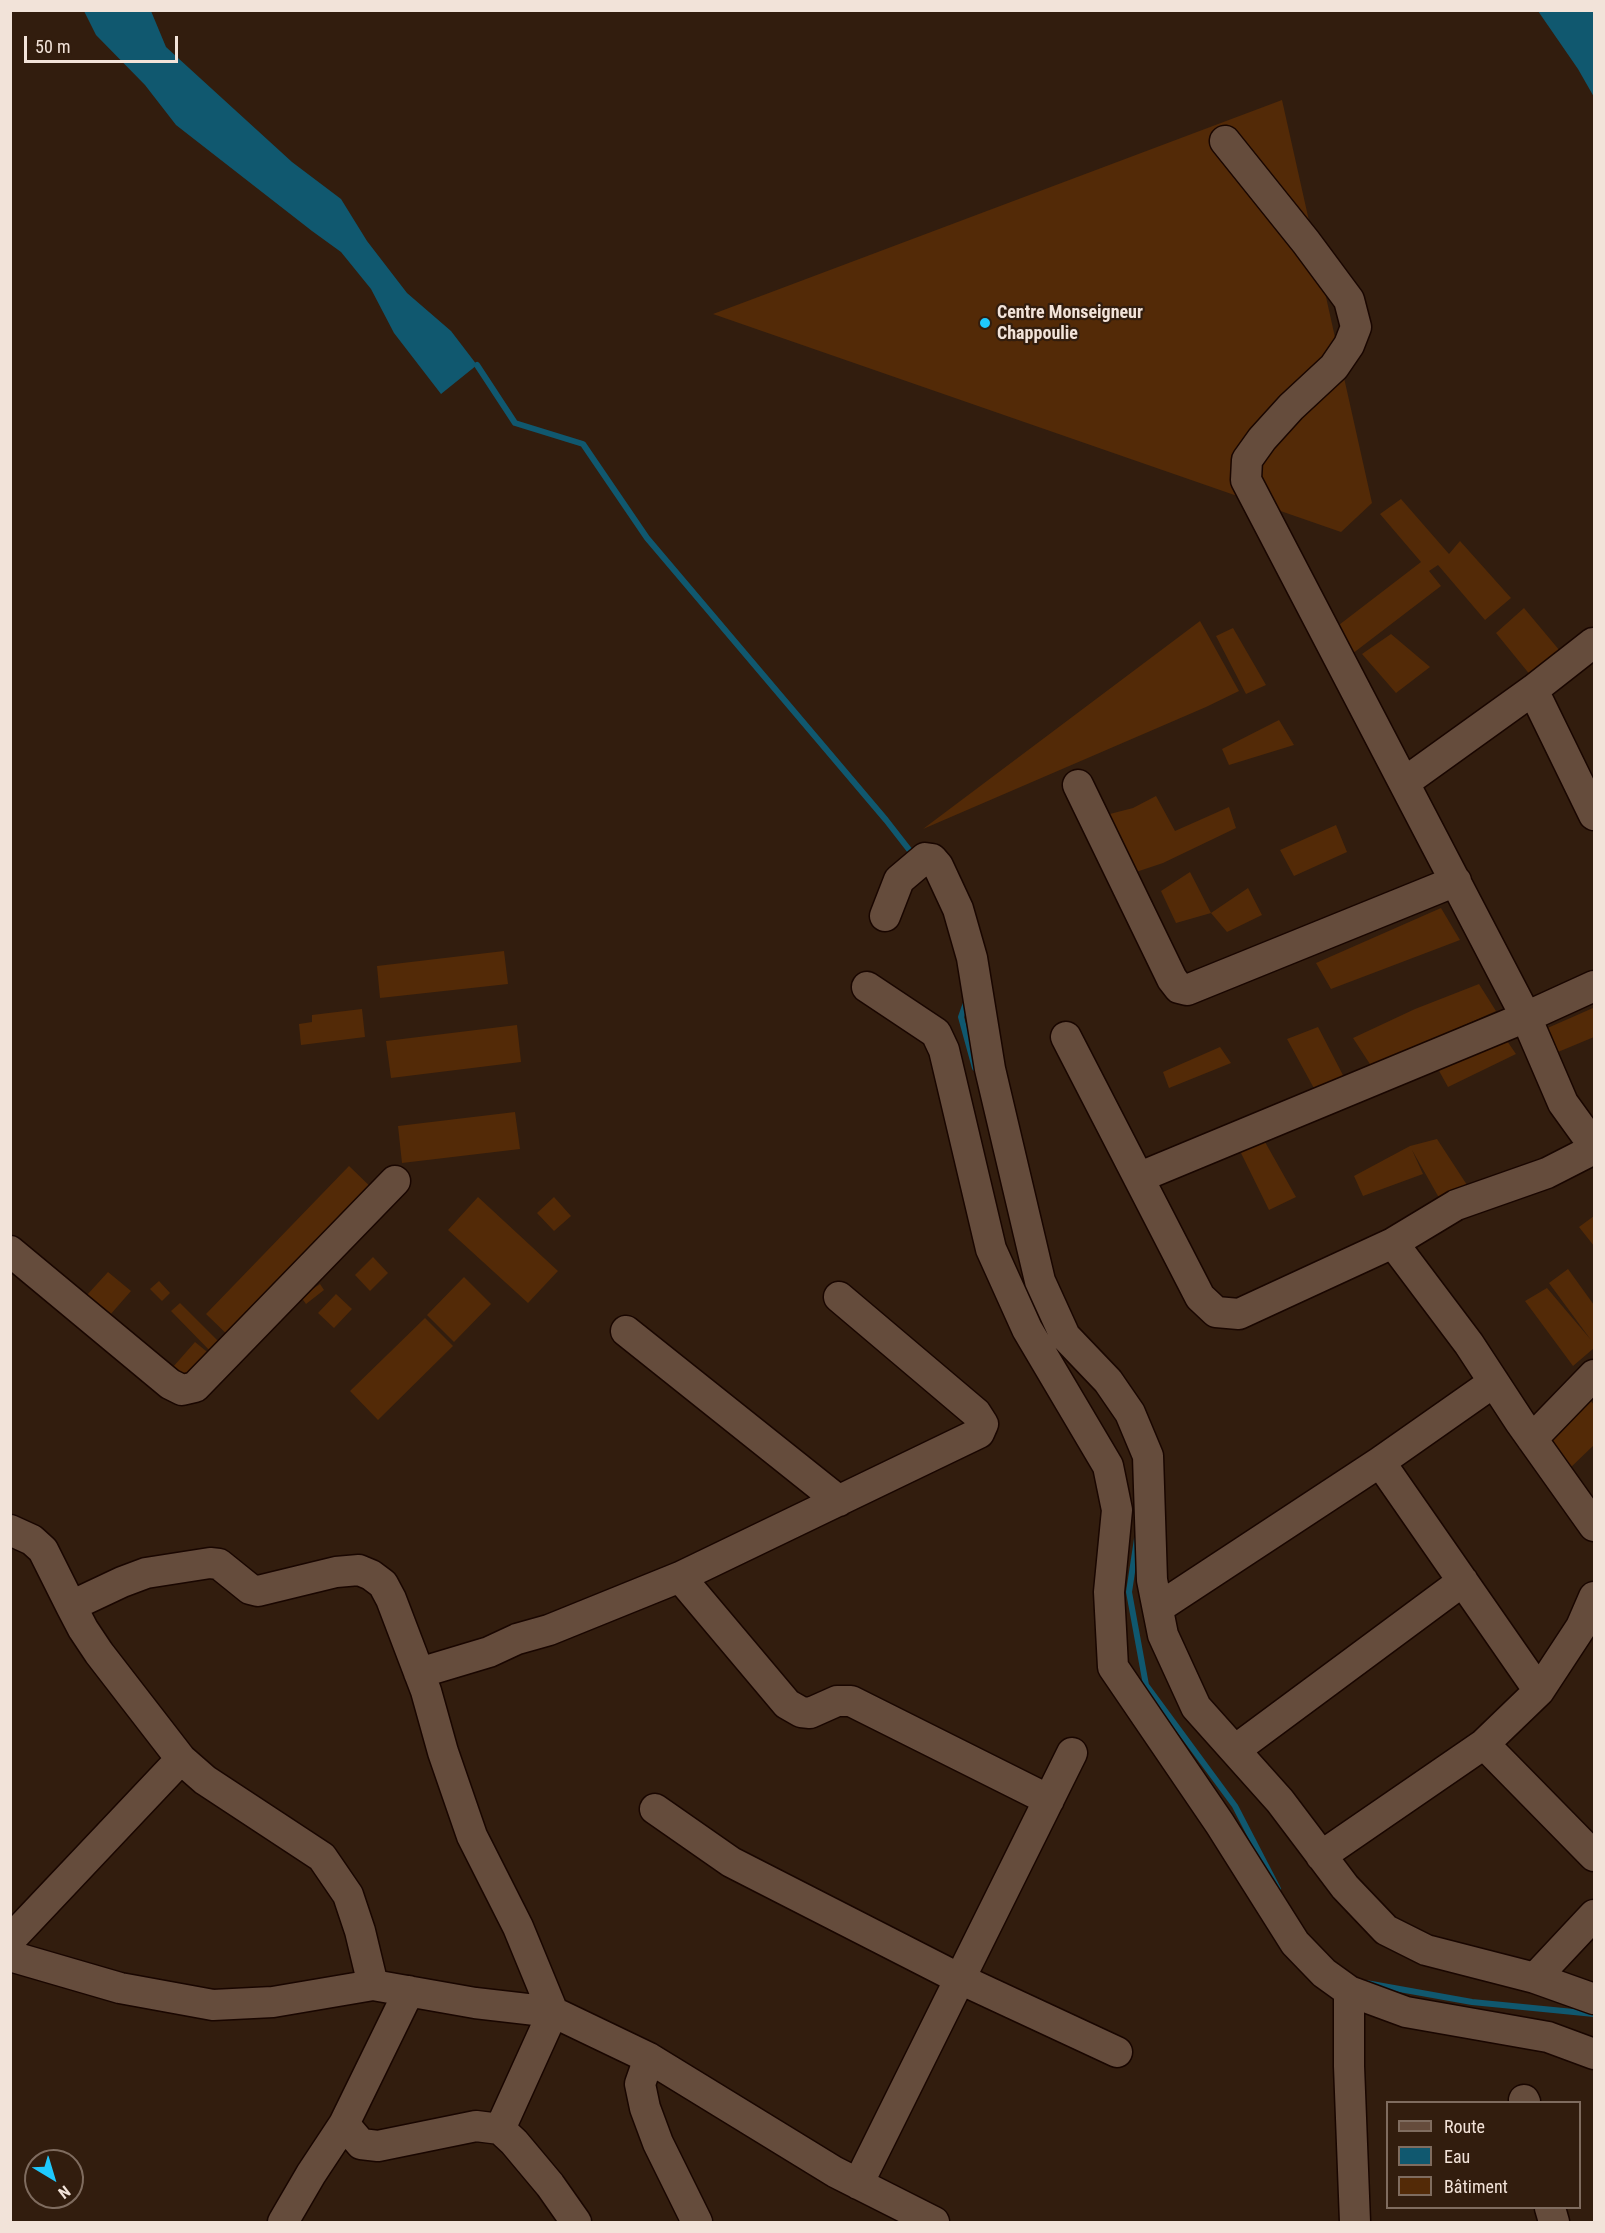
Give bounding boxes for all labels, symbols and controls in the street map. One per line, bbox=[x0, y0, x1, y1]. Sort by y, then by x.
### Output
scale bar bbox=[27, 24, 182, 62]
text: 50 m bbox=[35, 36, 70, 57]
place label: Centre Monseigneur Chappoulie bbox=[997, 302, 1143, 344]
marker: Centre Monseigneur Chappoulie bbox=[978, 316, 992, 330]
legend bbox=[1386, 2101, 1581, 2209]
text: Route bbox=[1444, 2116, 1485, 2137]
text: Eau bbox=[1444, 2146, 1470, 2167]
north arrow bbox=[24, 2149, 84, 2209]
text: Bâtiment bbox=[1444, 2176, 1508, 2197]
text: N bbox=[54, 2181, 74, 2202]

